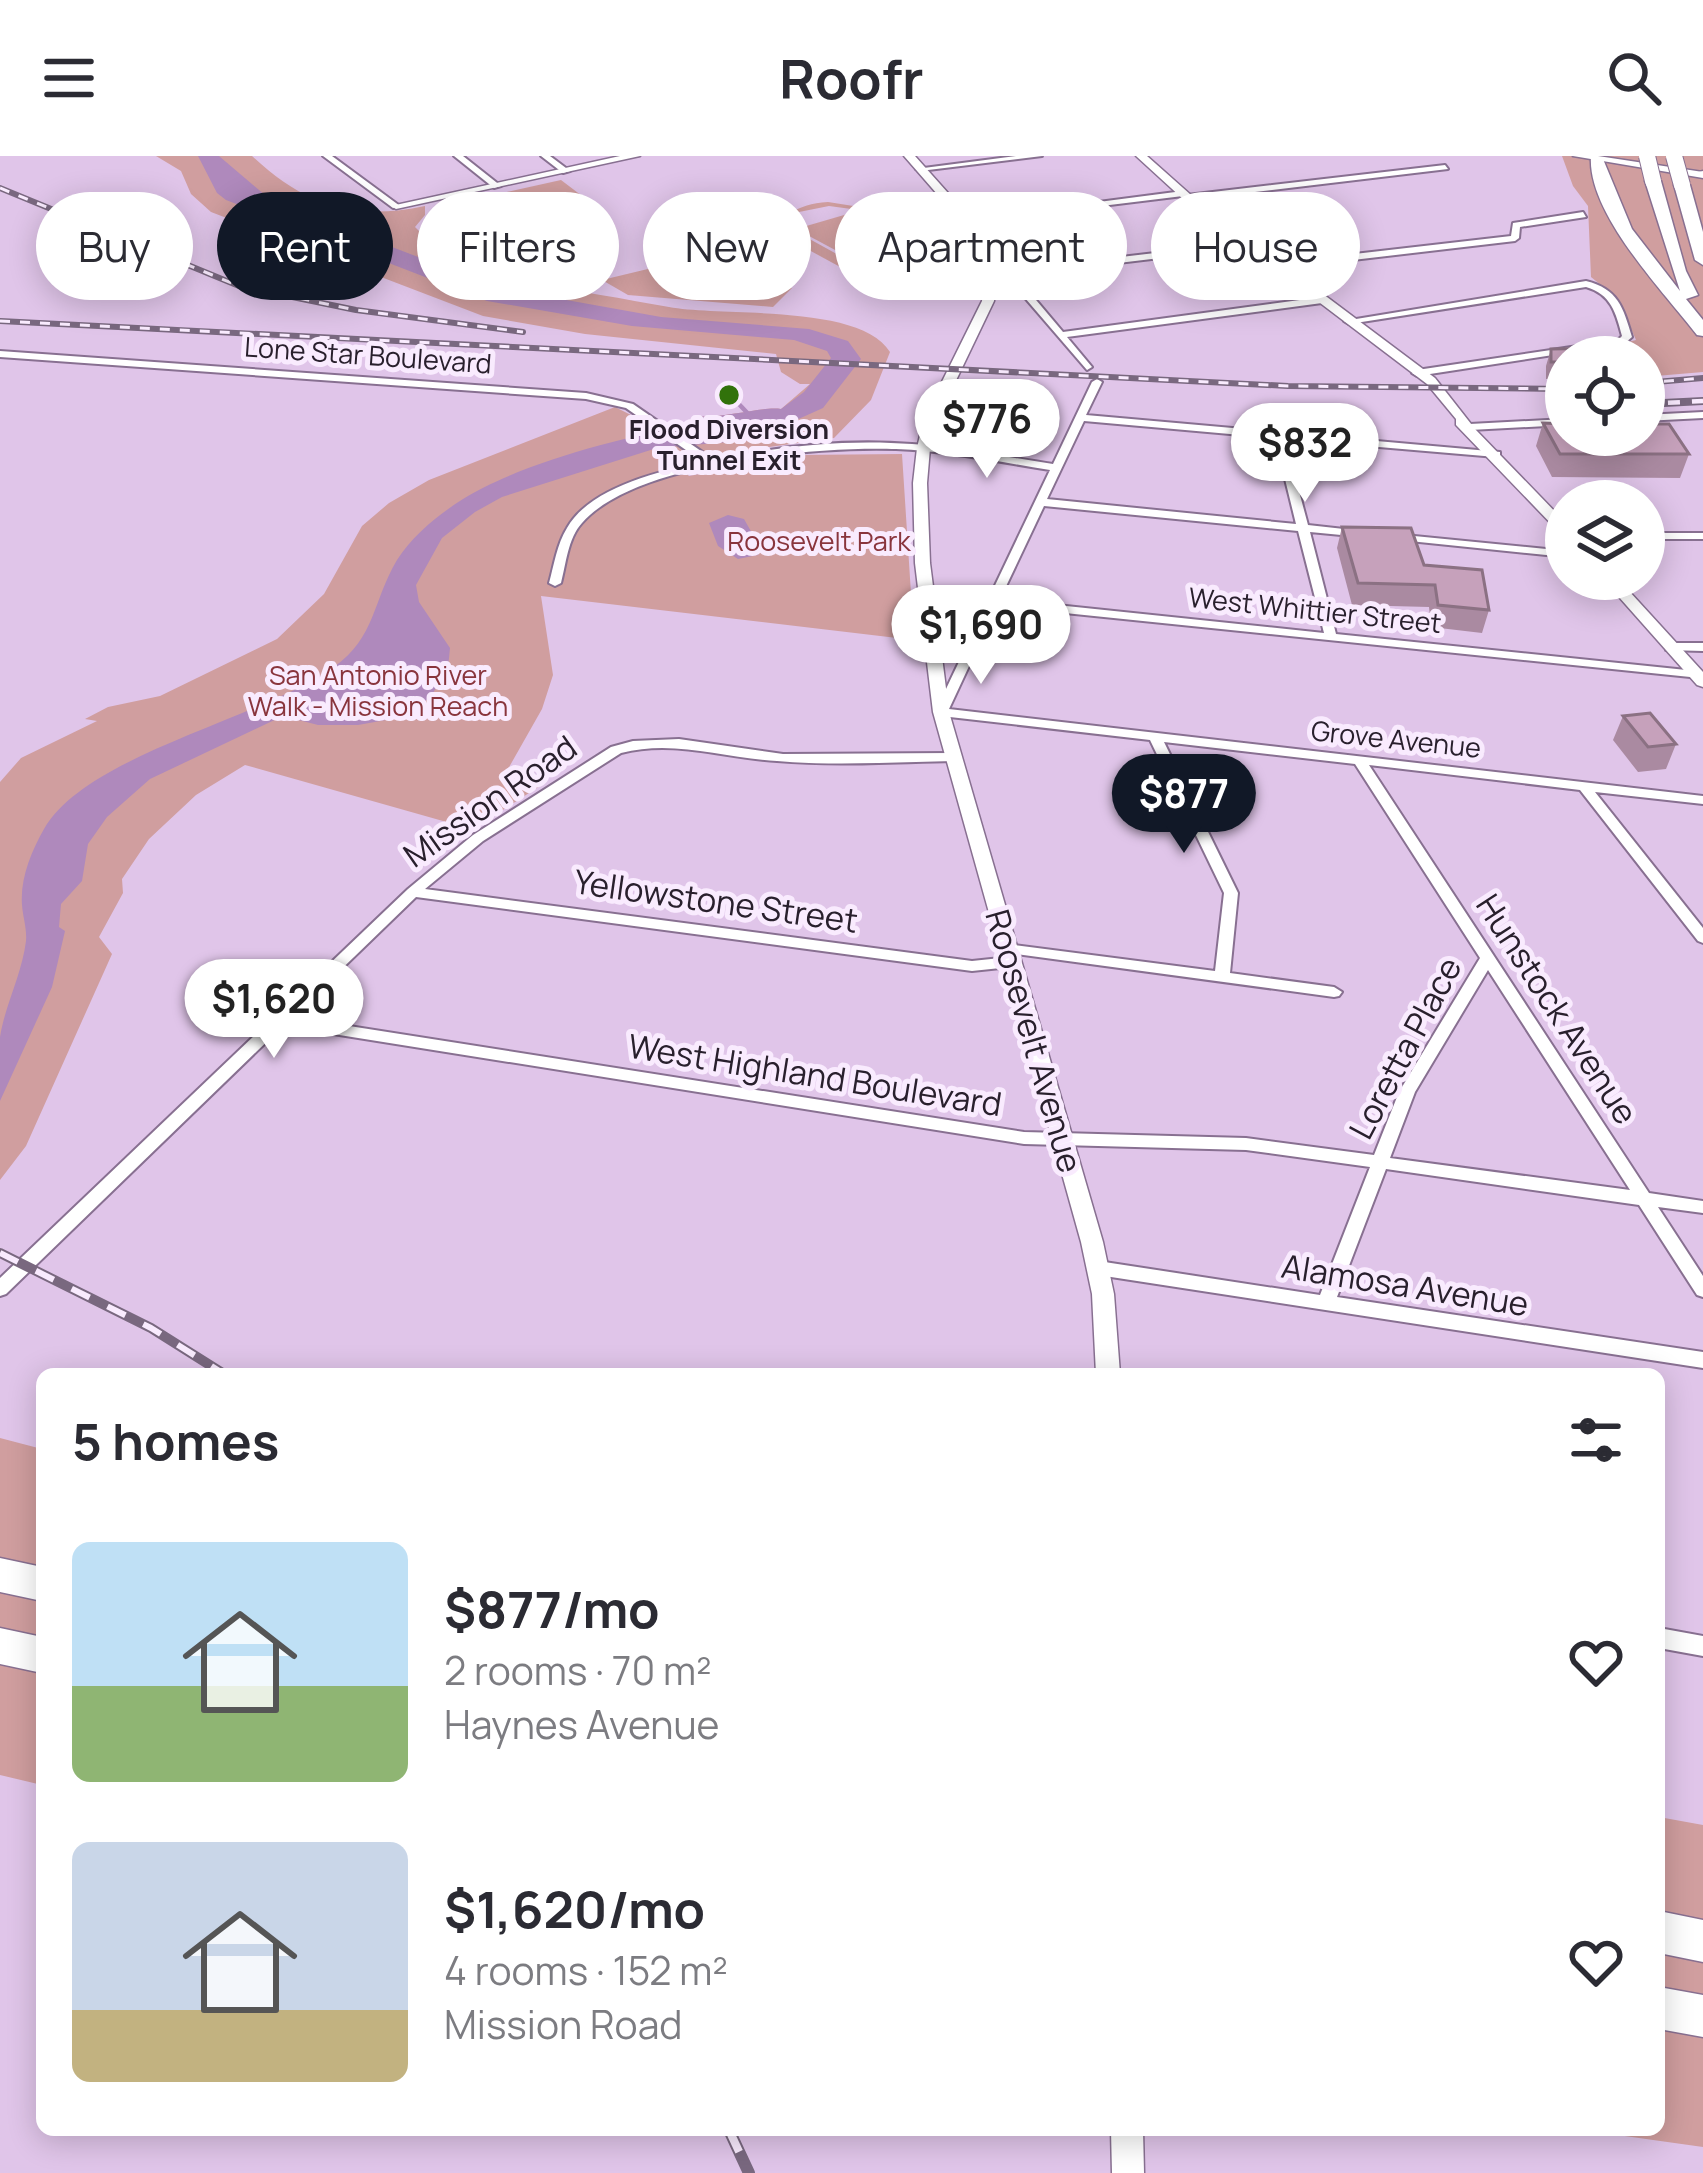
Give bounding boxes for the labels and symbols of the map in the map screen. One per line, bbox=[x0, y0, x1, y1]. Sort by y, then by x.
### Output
street label: Lone Star Boulevard bbox=[243, 327, 493, 382]
pin: $776 bbox=[916, 379, 1058, 481]
marker: Flood Diversion Tunnel Exit bbox=[716, 382, 742, 408]
pin: $832 bbox=[1234, 403, 1376, 505]
place label: Flood Diversion Tunnel Exit bbox=[629, 410, 829, 478]
park label: Roosevelt Park bbox=[727, 522, 911, 559]
street label: West Whittier Street bbox=[1187, 578, 1443, 641]
pin: $1,690 bbox=[883, 585, 1079, 687]
park label: San Antonio River Walk - Mission Reach bbox=[248, 656, 508, 724]
street label: Grove Avenue bbox=[1309, 711, 1483, 766]
street label: Mission Road bbox=[394, 724, 585, 877]
pin: $877 bbox=[1113, 754, 1255, 856]
street label: Yellowstone Street bbox=[572, 858, 861, 943]
street label: Hunstock Avenue bbox=[1466, 885, 1649, 1132]
street label: Roosevelt Avenue bbox=[975, 904, 1094, 1178]
street label: Loretta Place bbox=[1338, 949, 1471, 1146]
pin: $1,620 bbox=[176, 959, 372, 1061]
street label: West Highland Boulevard bbox=[625, 1023, 1005, 1126]
street label: Alamosa Avenue bbox=[1278, 1243, 1532, 1326]

